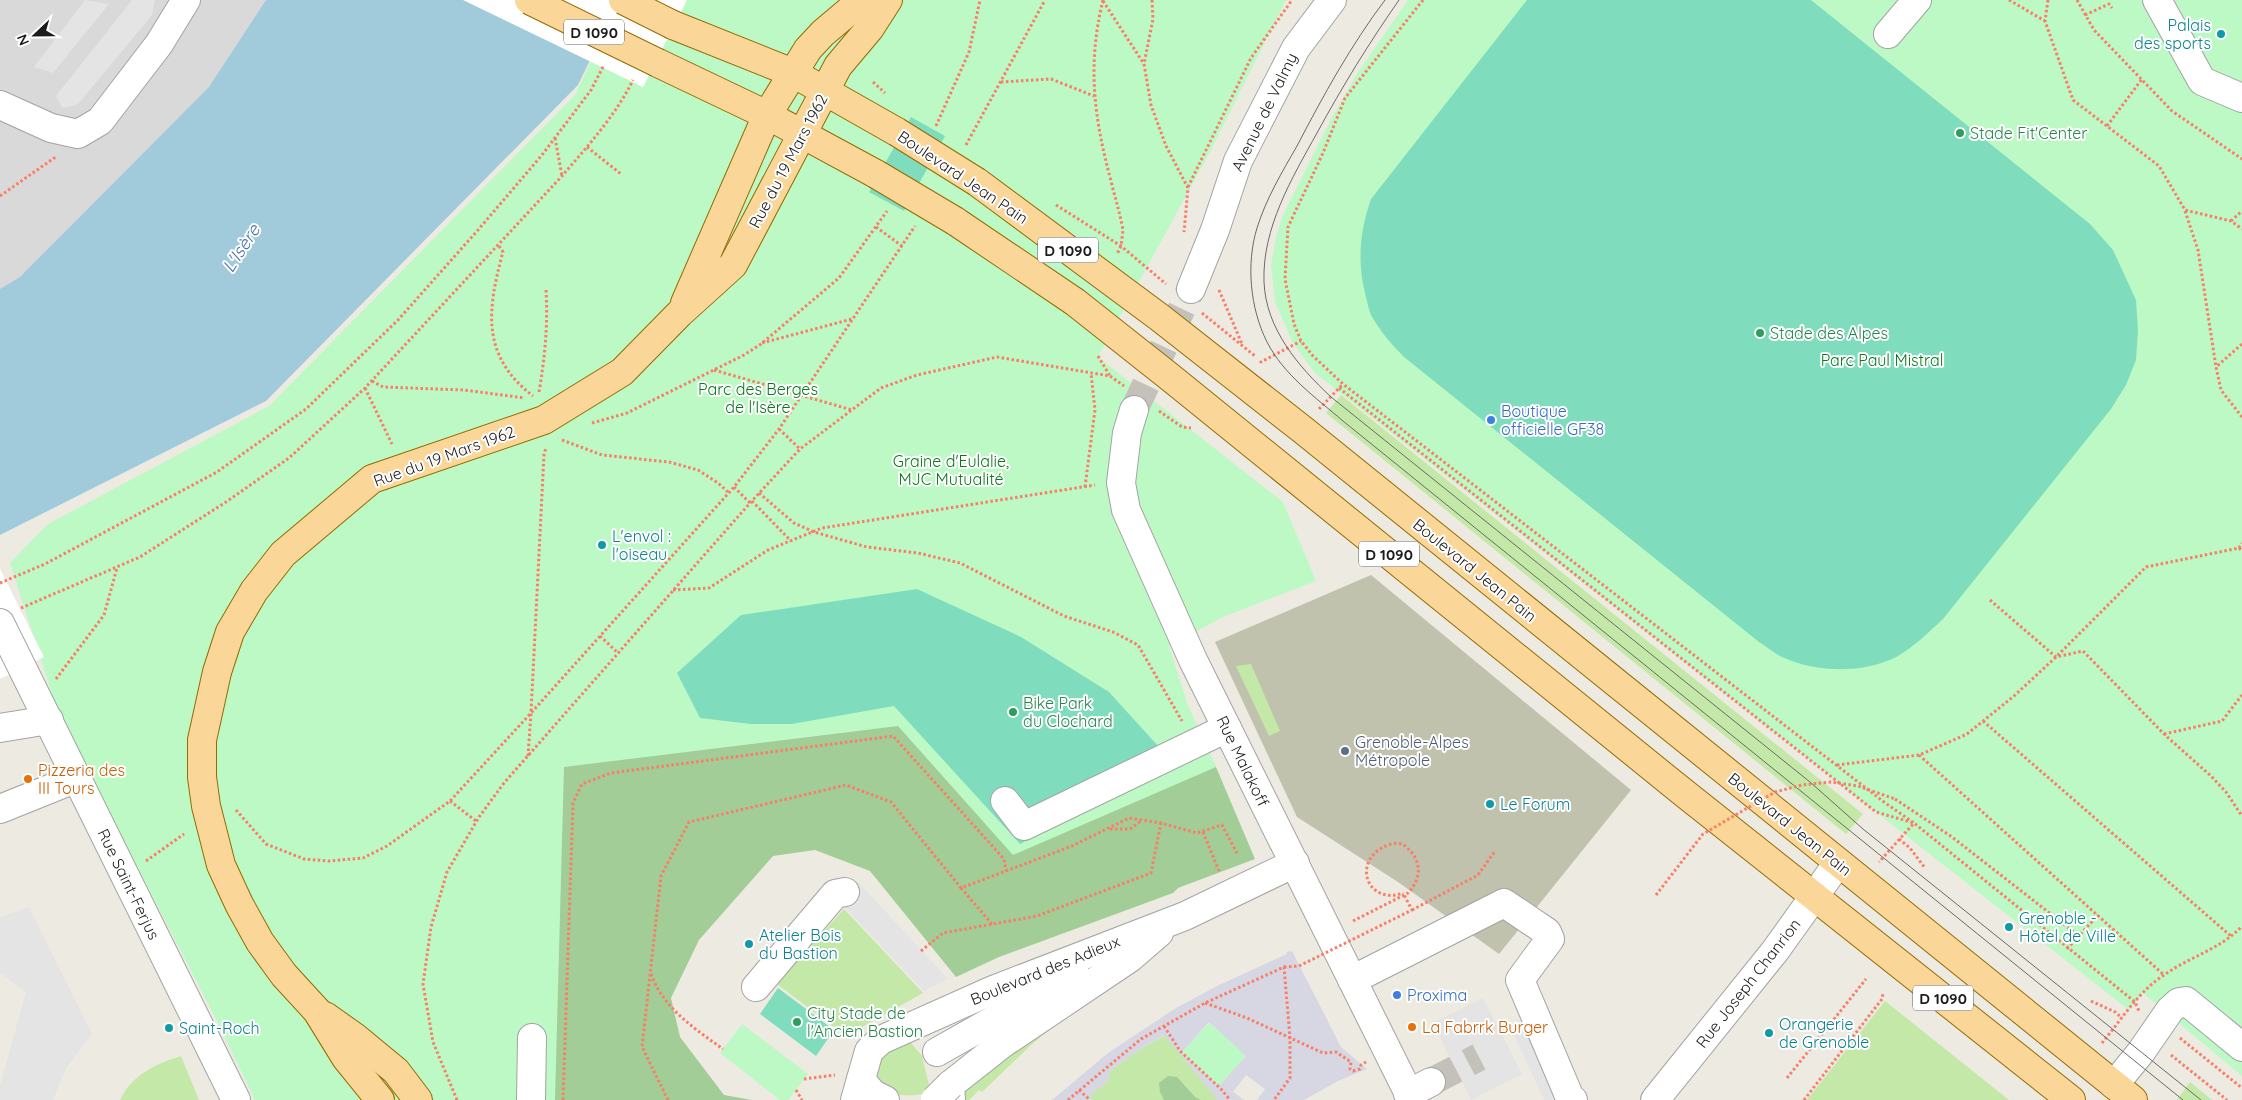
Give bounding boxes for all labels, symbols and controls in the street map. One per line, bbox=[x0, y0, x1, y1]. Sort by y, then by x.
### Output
north arrow bbox=[10, 10, 60, 60]
place label: Palais des sports bbox=[2134, 15, 2211, 53]
road number: D 1090 bbox=[564, 20, 624, 44]
marker: Palais des sports bbox=[2215, 28, 2227, 40]
text: N bbox=[13, 32, 33, 48]
street label: Avenue de Valmy bbox=[1227, 49, 1301, 175]
street label: Rue du 19 Mars 1962 bbox=[744, 90, 832, 231]
place label: Stade Fit'Center bbox=[1970, 123, 2088, 143]
street label: Boulevard Jean Pain bbox=[894, 126, 1032, 228]
marker: Stade Fit'Center bbox=[1954, 127, 1966, 139]
water label: L'Isère bbox=[217, 219, 265, 276]
road number: D 1090 bbox=[1038, 238, 1098, 262]
place label: Stade des Alpes bbox=[1770, 323, 1888, 343]
marker: Stade des Alpes bbox=[1754, 327, 1766, 339]
park label: Parc Paul Mistral bbox=[1821, 350, 1943, 370]
park label: Parc des Berges de l'Isère bbox=[698, 379, 818, 417]
place label: Boutique officielle GF38 bbox=[1501, 401, 1604, 439]
marker: Boutique officielle GF38 bbox=[1485, 414, 1497, 426]
street label: Rue du 19 Mars 1962 bbox=[371, 421, 518, 491]
park label: Graine d'Eulalie, MJC Mutualité bbox=[893, 451, 1009, 489]
street label: Boulevard Jean Pain bbox=[1409, 514, 1541, 626]
place label: L'envol : l'oiseau bbox=[612, 526, 671, 564]
marker: L'envol : l'oiseau bbox=[596, 539, 608, 551]
road number: D 1090 bbox=[1359, 542, 1419, 566]
place label: Bike Park du Clochard bbox=[1023, 693, 1113, 731]
marker: Bike Park du Clochard bbox=[1007, 706, 1019, 718]
street label: Rue Malakoff bbox=[1212, 712, 1274, 810]
place label: Grenoble-Alpes Métropole bbox=[1355, 732, 1469, 770]
marker: Grenoble-Alpes Métropole bbox=[1339, 745, 1351, 757]
place label: Pizzeria des III Tours bbox=[38, 760, 125, 798]
street label: Boulevard Jean Pain bbox=[1724, 768, 1856, 880]
marker: Pizzeria des III Tours bbox=[22, 773, 34, 785]
place label: Le Forum bbox=[1500, 794, 1570, 814]
marker: Le Forum bbox=[1484, 798, 1496, 810]
street label: Rue Saint-Ferjus bbox=[94, 825, 164, 943]
place label: Grenoble - Hôtel de Ville bbox=[2019, 908, 2116, 946]
street label: Rue Joseph Chanrion bbox=[1691, 914, 1805, 1052]
marker: Grenoble - Hôtel de Ville bbox=[2003, 921, 2015, 933]
place label: Atelier Bois du Bastion bbox=[759, 925, 841, 963]
street label: Boulevard des Adieux bbox=[967, 931, 1123, 1009]
marker: Atelier Bois du Bastion bbox=[743, 938, 755, 950]
place label: Proxima bbox=[1407, 985, 1467, 1005]
road number: D 1090 bbox=[1913, 986, 1973, 1010]
marker: Proxima bbox=[1391, 989, 1403, 1001]
place label: City Stade de l'Ancien Bastion bbox=[807, 1003, 923, 1041]
place label: Orangerie de Grenoble bbox=[1779, 1014, 1869, 1052]
marker: City Stade de l'Ancien Bastion bbox=[791, 1016, 803, 1028]
place label: La Fabrrk Burger bbox=[1422, 1017, 1548, 1037]
place label: Saint-Roch bbox=[179, 1018, 260, 1038]
marker: La Fabrrk Burger bbox=[1406, 1021, 1418, 1033]
marker: Saint-Roch bbox=[163, 1022, 175, 1034]
marker: Orangerie de Grenoble bbox=[1763, 1027, 1775, 1039]

